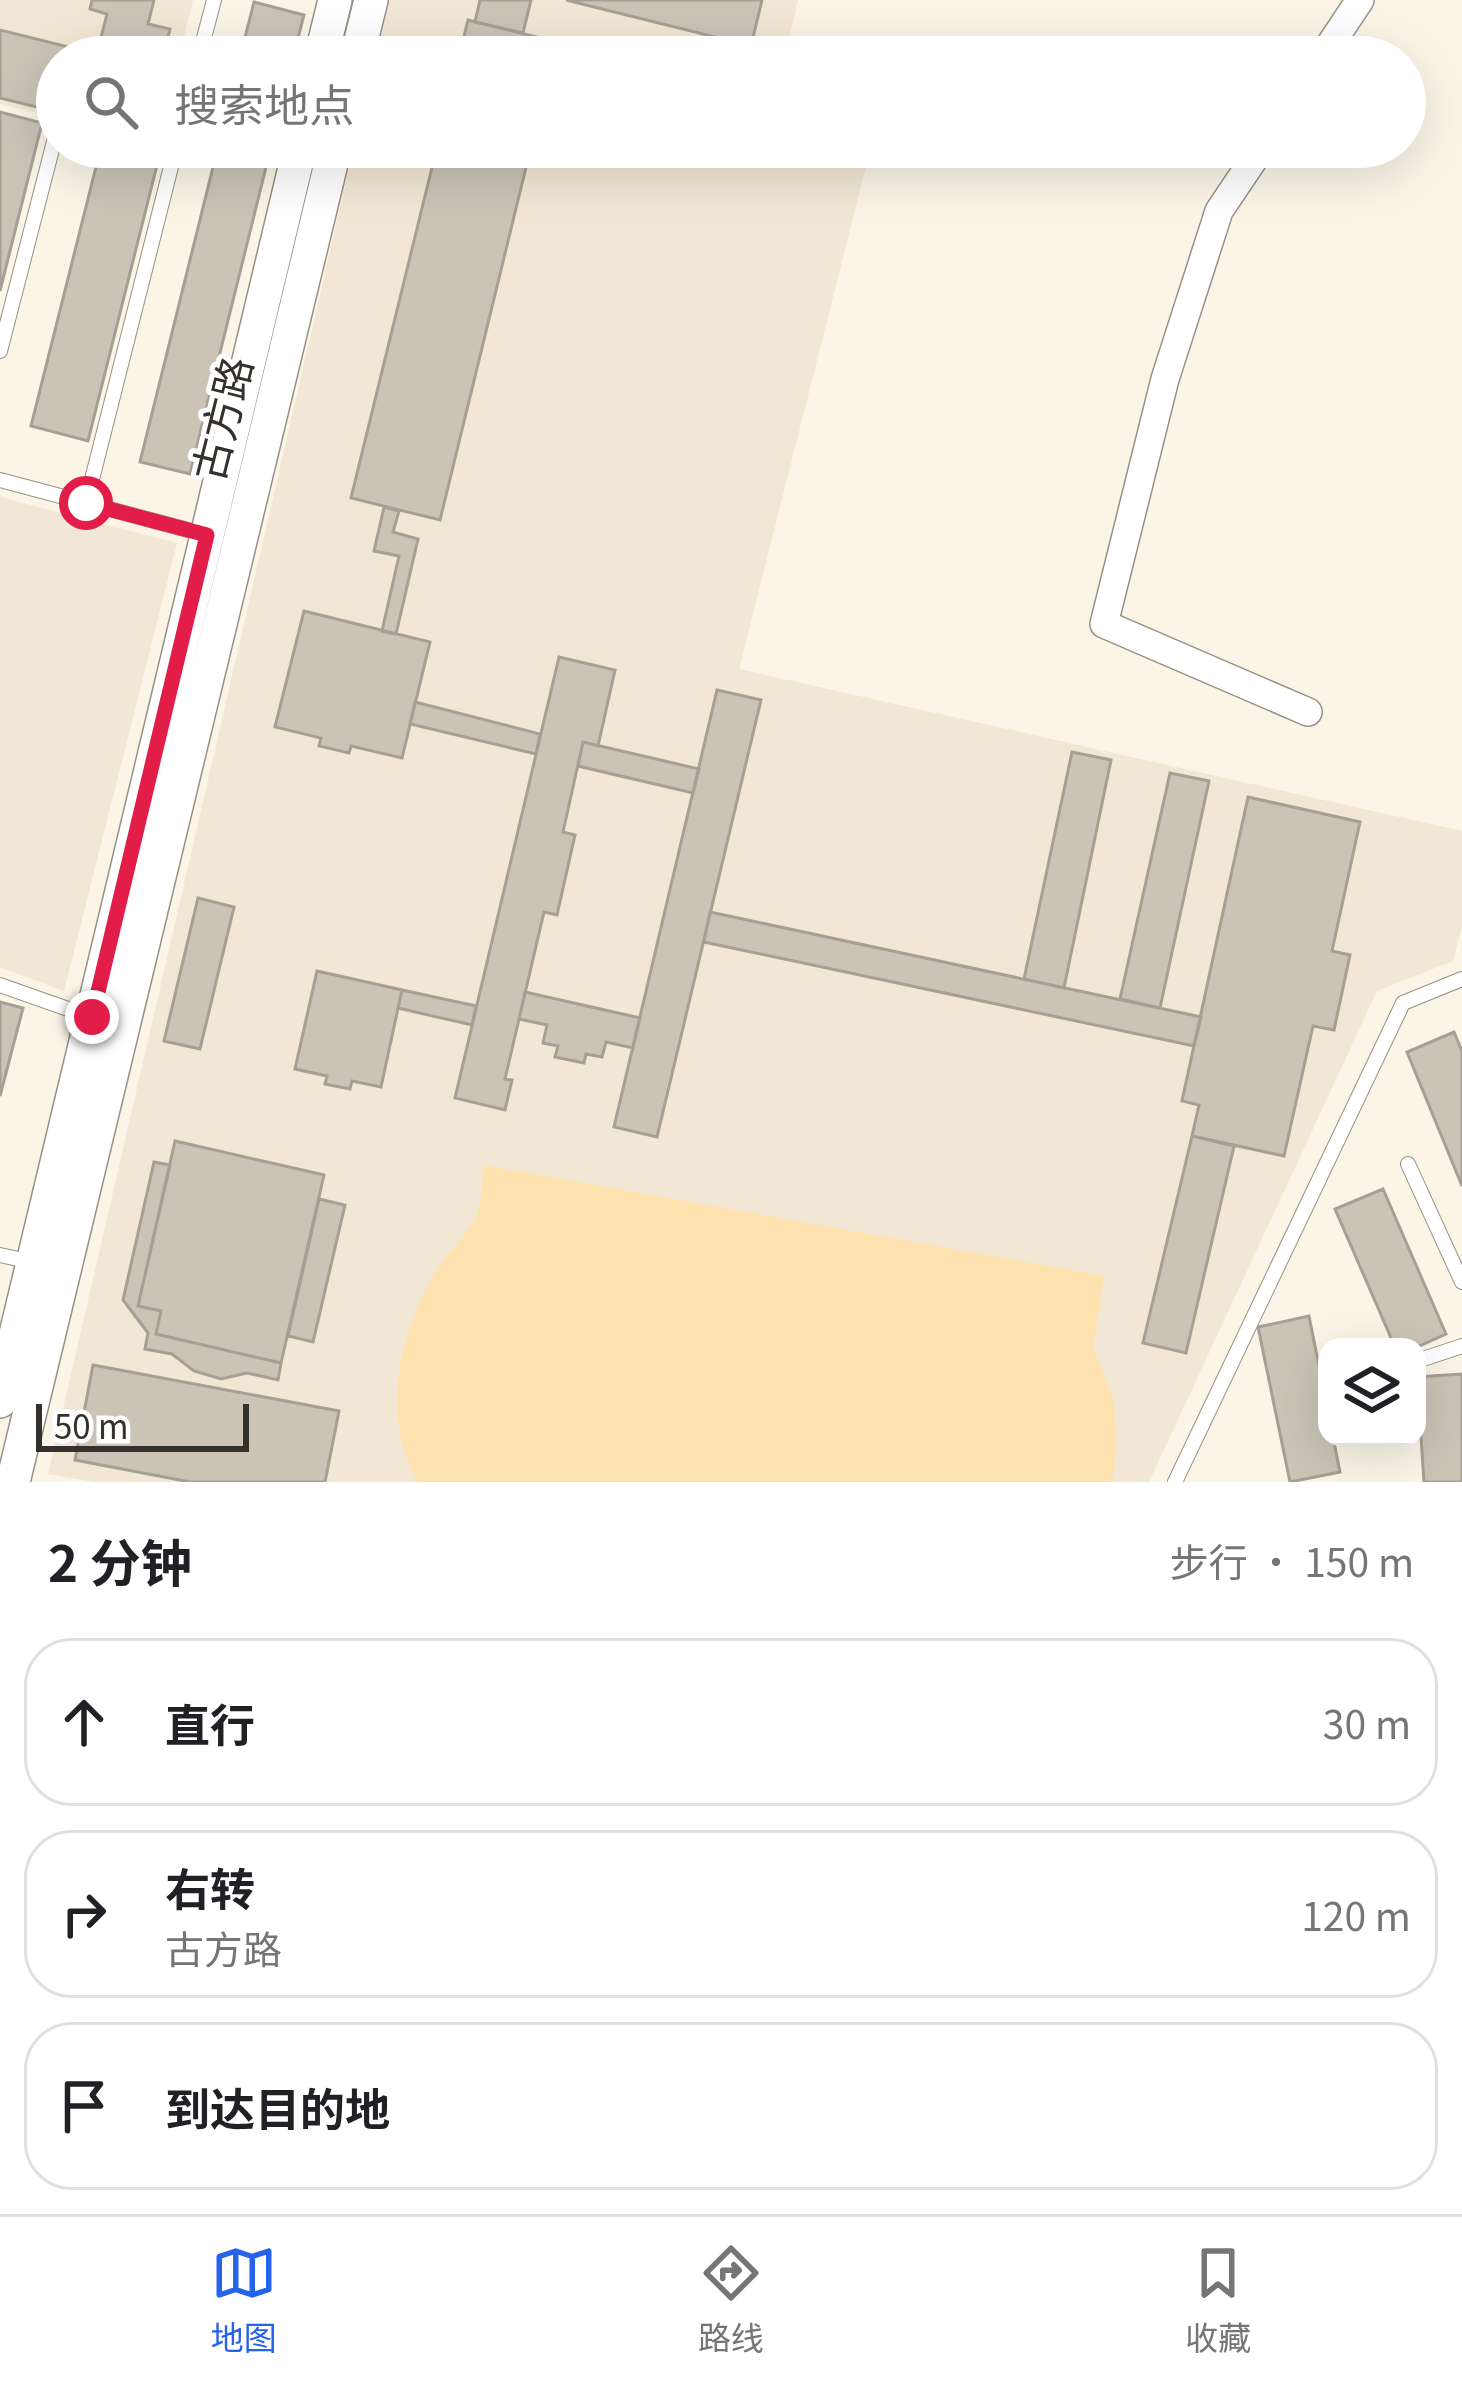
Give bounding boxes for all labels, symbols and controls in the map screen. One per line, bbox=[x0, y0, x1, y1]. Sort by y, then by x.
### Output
search box bbox=[36, 36, 1426, 168]
icon: search bbox=[78, 69, 144, 135]
text: 搜索地点 bbox=[174, 70, 354, 135]
street label: 古方路 bbox=[175, 350, 264, 487]
route start bbox=[59, 476, 113, 530]
route end bbox=[65, 990, 119, 1044]
map controls bbox=[1318, 1338, 1426, 1446]
button: layers bbox=[1318, 1338, 1426, 1446]
scale bar bbox=[36, 1398, 249, 1451]
text: 50 m bbox=[54, 1401, 129, 1449]
text: 2 分钟 bbox=[48, 1523, 192, 1597]
text: 步行 · 150 m bbox=[1170, 1532, 1414, 1588]
icon: ahead bbox=[51, 1689, 117, 1755]
text: 直行 bbox=[165, 1690, 255, 1755]
text: 30 m bbox=[1323, 1694, 1411, 1750]
text: 右转 bbox=[165, 1854, 255, 1919]
icon: right bbox=[51, 1881, 117, 1947]
text: 120 m bbox=[1301, 1886, 1411, 1942]
text: 古方路 bbox=[165, 1919, 282, 1975]
icon: arrive bbox=[51, 2073, 117, 2139]
text: 到达目的地 bbox=[165, 2074, 390, 2139]
tab: 地图 bbox=[211, 2240, 277, 2360]
tab: 路线 bbox=[698, 2240, 764, 2360]
tab: 收藏 bbox=[1185, 2240, 1251, 2360]

